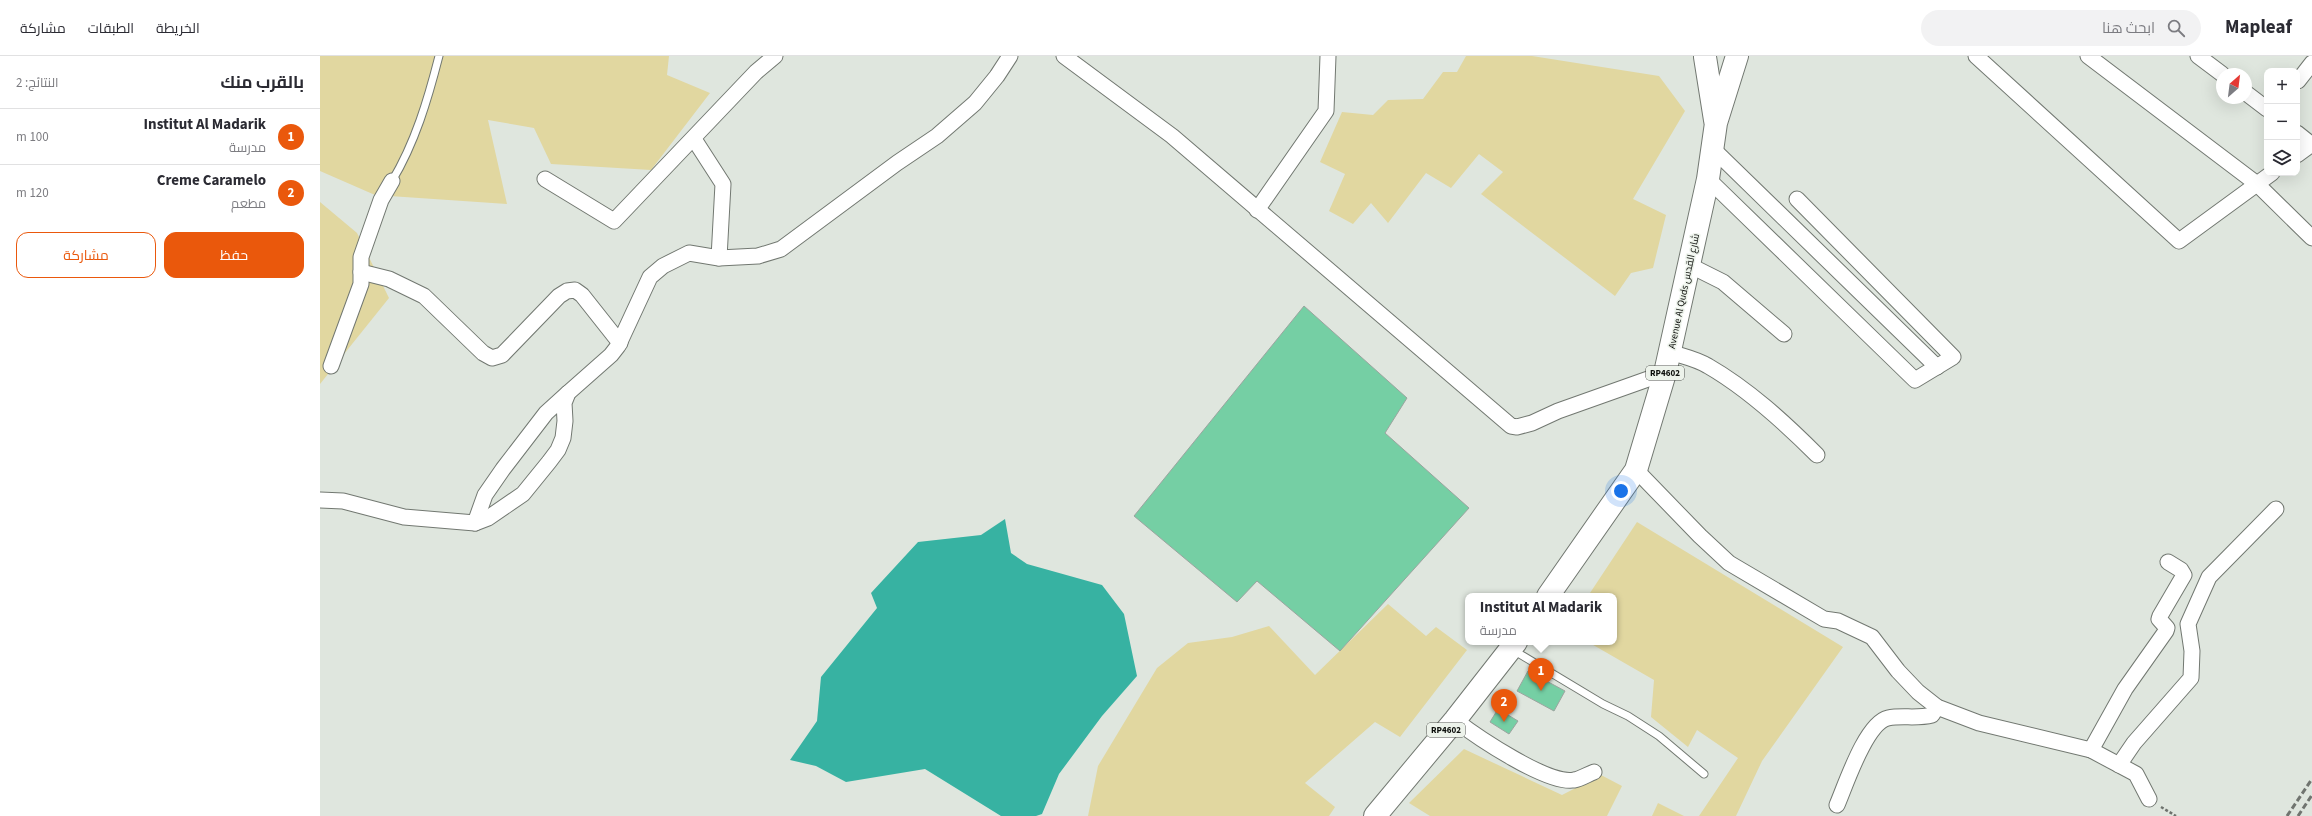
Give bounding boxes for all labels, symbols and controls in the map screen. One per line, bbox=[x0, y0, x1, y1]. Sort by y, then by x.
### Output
search box bbox=[1921, 10, 2201, 46]
text: Mapleaf bbox=[2225, 14, 2292, 41]
icon: search bbox=[2165, 17, 2187, 39]
text: ابحث هنا bbox=[2102, 18, 2155, 39]
text: مشاركة bbox=[20, 19, 66, 39]
text: الطبقات bbox=[88, 19, 134, 39]
text: الخريطة bbox=[156, 19, 200, 39]
north arrow bbox=[2216, 68, 2252, 104]
map controls bbox=[2264, 68, 2300, 176]
button: + bbox=[2264, 68, 2300, 104]
text: بالقرب منك bbox=[220, 71, 304, 95]
text: النتائج: 2 bbox=[16, 74, 59, 92]
button: − bbox=[2264, 104, 2300, 140]
text: Institut Al Madarik bbox=[144, 114, 266, 135]
text: 100 m bbox=[16, 128, 49, 146]
text: 1 bbox=[288, 128, 294, 146]
text: مدرسة bbox=[229, 139, 266, 157]
button: layers bbox=[2264, 140, 2300, 176]
text: Creme Caramelo bbox=[157, 170, 266, 191]
text: 120 m bbox=[16, 184, 49, 202]
text: 2 bbox=[288, 184, 294, 202]
text: مطعم bbox=[231, 195, 266, 213]
button: مشاركة bbox=[16, 232, 156, 278]
button: حفظ bbox=[164, 232, 304, 278]
street label: Avenue Al Quds شارع القدس bbox=[1665, 232, 1703, 350]
road number: RP4602 bbox=[1646, 366, 1684, 380]
your location bbox=[1611, 481, 1631, 501]
popup bbox=[1465, 593, 1617, 645]
text: Institut Al Madarik bbox=[1480, 597, 1602, 618]
text: مدرسة bbox=[1480, 622, 1517, 640]
pin: 1 bbox=[1528, 658, 1554, 691]
pin: 2 bbox=[1491, 689, 1517, 722]
road number: RP4602 bbox=[1427, 723, 1465, 737]

